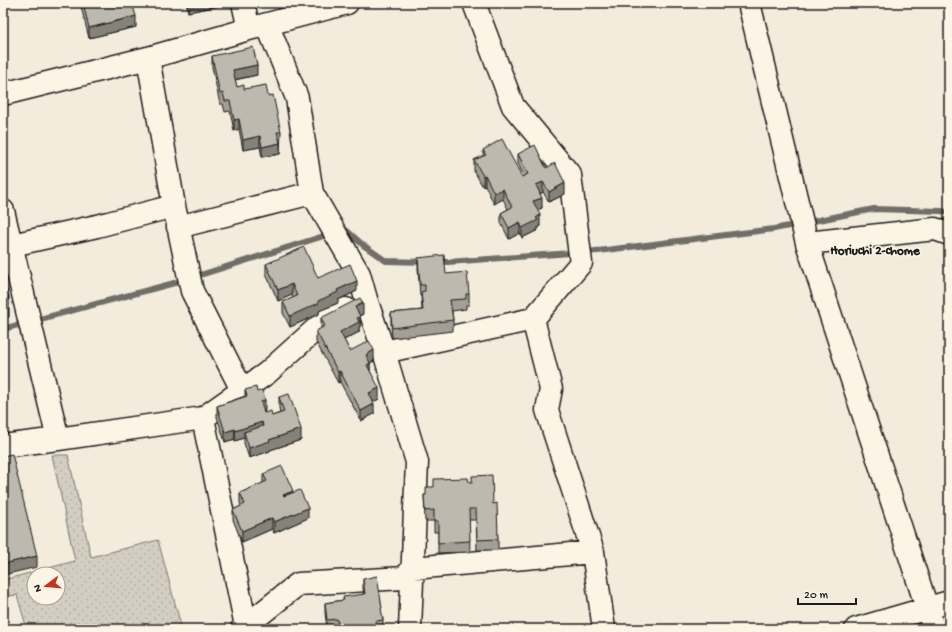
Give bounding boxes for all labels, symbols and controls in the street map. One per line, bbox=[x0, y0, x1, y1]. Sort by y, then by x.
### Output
district label: Horiuchi 2-chome bbox=[830, 244, 921, 259]
north arrow bbox=[26, 566, 66, 606]
scale bar bbox=[798, 580, 856, 606]
text: N bbox=[32, 583, 45, 593]
text: 20 m bbox=[804, 589, 829, 603]

